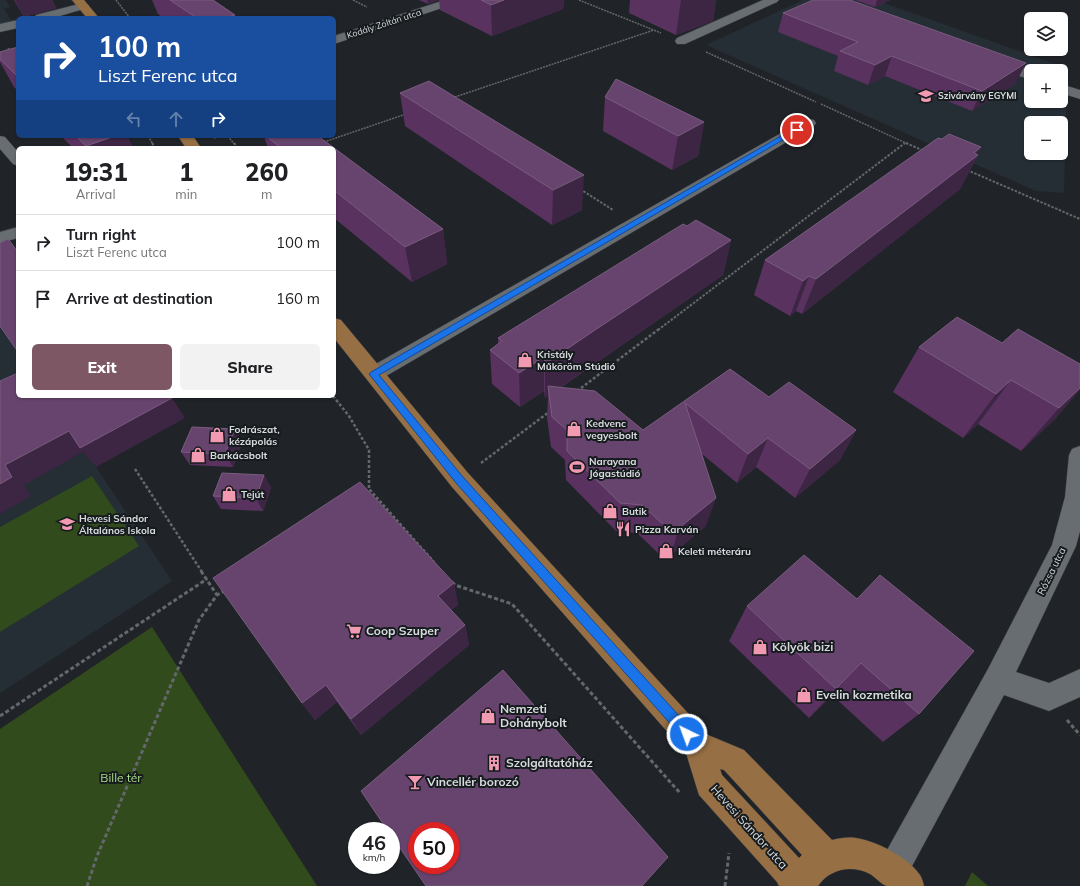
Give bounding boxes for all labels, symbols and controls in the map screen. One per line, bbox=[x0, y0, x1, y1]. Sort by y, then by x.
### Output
street label: Kodály Zoltán utca bbox=[345, 6, 423, 42]
map controls bbox=[1024, 12, 1068, 160]
button: layers bbox=[1024, 12, 1068, 56]
text: 100 m bbox=[98, 29, 181, 64]
icon: right bbox=[32, 32, 84, 84]
text: Liszt Ferenc utca bbox=[98, 64, 237, 87]
button: + bbox=[1024, 64, 1068, 108]
school or university icon: Szivárvány EGYMI bbox=[917, 87, 935, 105]
place label: Szivárvány EGYMI bbox=[938, 90, 1017, 102]
icon: left bbox=[123, 108, 145, 130]
icon: ahead bbox=[165, 108, 187, 130]
icon: right bbox=[207, 108, 229, 130]
pin bbox=[780, 113, 814, 147]
button: − bbox=[1024, 116, 1068, 160]
icon: arrive bbox=[786, 119, 808, 141]
text: 19:31 bbox=[64, 157, 128, 187]
text: 1 bbox=[179, 157, 194, 187]
text: 260 bbox=[245, 157, 288, 187]
text: Arrival bbox=[76, 186, 116, 202]
text: min bbox=[175, 186, 197, 202]
text: m bbox=[261, 186, 272, 202]
text: Turn right bbox=[66, 225, 136, 244]
icon: right bbox=[32, 232, 54, 254]
text: 100 m bbox=[276, 233, 320, 252]
text: Liszt Ferenc utca bbox=[66, 244, 167, 260]
icon: arrive bbox=[32, 288, 54, 310]
text: Arrive at destination bbox=[66, 289, 213, 308]
text: 160 m bbox=[276, 289, 320, 308]
button: Exit bbox=[32, 344, 172, 390]
button: Share bbox=[180, 344, 320, 390]
place label: Kristály Műköröm Stúdió bbox=[537, 348, 615, 373]
shop icon: Kristály Műköröm Stúdió bbox=[516, 351, 534, 369]
place label: Kedvenc vegyesbolt bbox=[585, 417, 638, 442]
shop icon: Kedvenc vegyesbolt bbox=[565, 420, 583, 438]
place label: Fodrászat, kézápolás bbox=[229, 423, 280, 448]
shop icon: Fodrászat, kézápolás bbox=[208, 426, 226, 444]
shop icon: Barkácsbolt bbox=[189, 446, 207, 464]
place label: Barkácsbolt bbox=[210, 449, 268, 462]
place label: Narayana Jógastúdió bbox=[589, 455, 640, 480]
sports icon: Narayana Jógastúdió bbox=[568, 458, 586, 476]
shop icon: Tejút bbox=[220, 485, 238, 503]
place label: Tejút bbox=[241, 488, 264, 501]
shop icon: Butik bbox=[601, 502, 619, 520]
place label: Butik bbox=[622, 505, 647, 518]
place label: Hevesi Sándor Általános Iskola bbox=[79, 512, 156, 537]
school or university icon: Hevesi Sándor Általános Iskola bbox=[58, 515, 76, 533]
restaurant icon: Pizza Karván bbox=[614, 520, 632, 538]
place label: Pizza Karván bbox=[635, 523, 698, 536]
shop icon: Keleti méteráru bbox=[657, 542, 675, 560]
place label: Keleti méteráru bbox=[678, 545, 751, 558]
street label: Rózsa utca bbox=[1034, 545, 1069, 597]
supermarket icon: Coop Szuper bbox=[345, 622, 363, 640]
place label: Coop Szuper bbox=[366, 623, 439, 638]
shop icon: Kölyök bizi bbox=[751, 638, 769, 656]
place label: Kölyök bizi bbox=[772, 639, 834, 654]
shop icon: Evelin kozmetika bbox=[795, 686, 813, 704]
place label: Evelin kozmetika bbox=[816, 687, 912, 702]
place label: Nemzeti Dohánybolt bbox=[500, 701, 567, 730]
shop icon: Nemzeti Dohánybolt bbox=[479, 707, 497, 725]
position arrow bbox=[666, 713, 708, 755]
building icon: Szolgáltatóház bbox=[485, 754, 503, 772]
place label: Szolgáltatóház bbox=[506, 755, 593, 770]
park label: Bille tér bbox=[100, 770, 142, 785]
bar icon: Vincellér borozó bbox=[406, 773, 424, 791]
place label: Vincellér borozó bbox=[426, 774, 519, 789]
street label: Hevesi Sándor utca bbox=[708, 782, 791, 872]
speed limit sign: 50 bbox=[408, 822, 460, 874]
text: 46 bbox=[362, 830, 386, 855]
text: km/h bbox=[363, 851, 385, 864]

